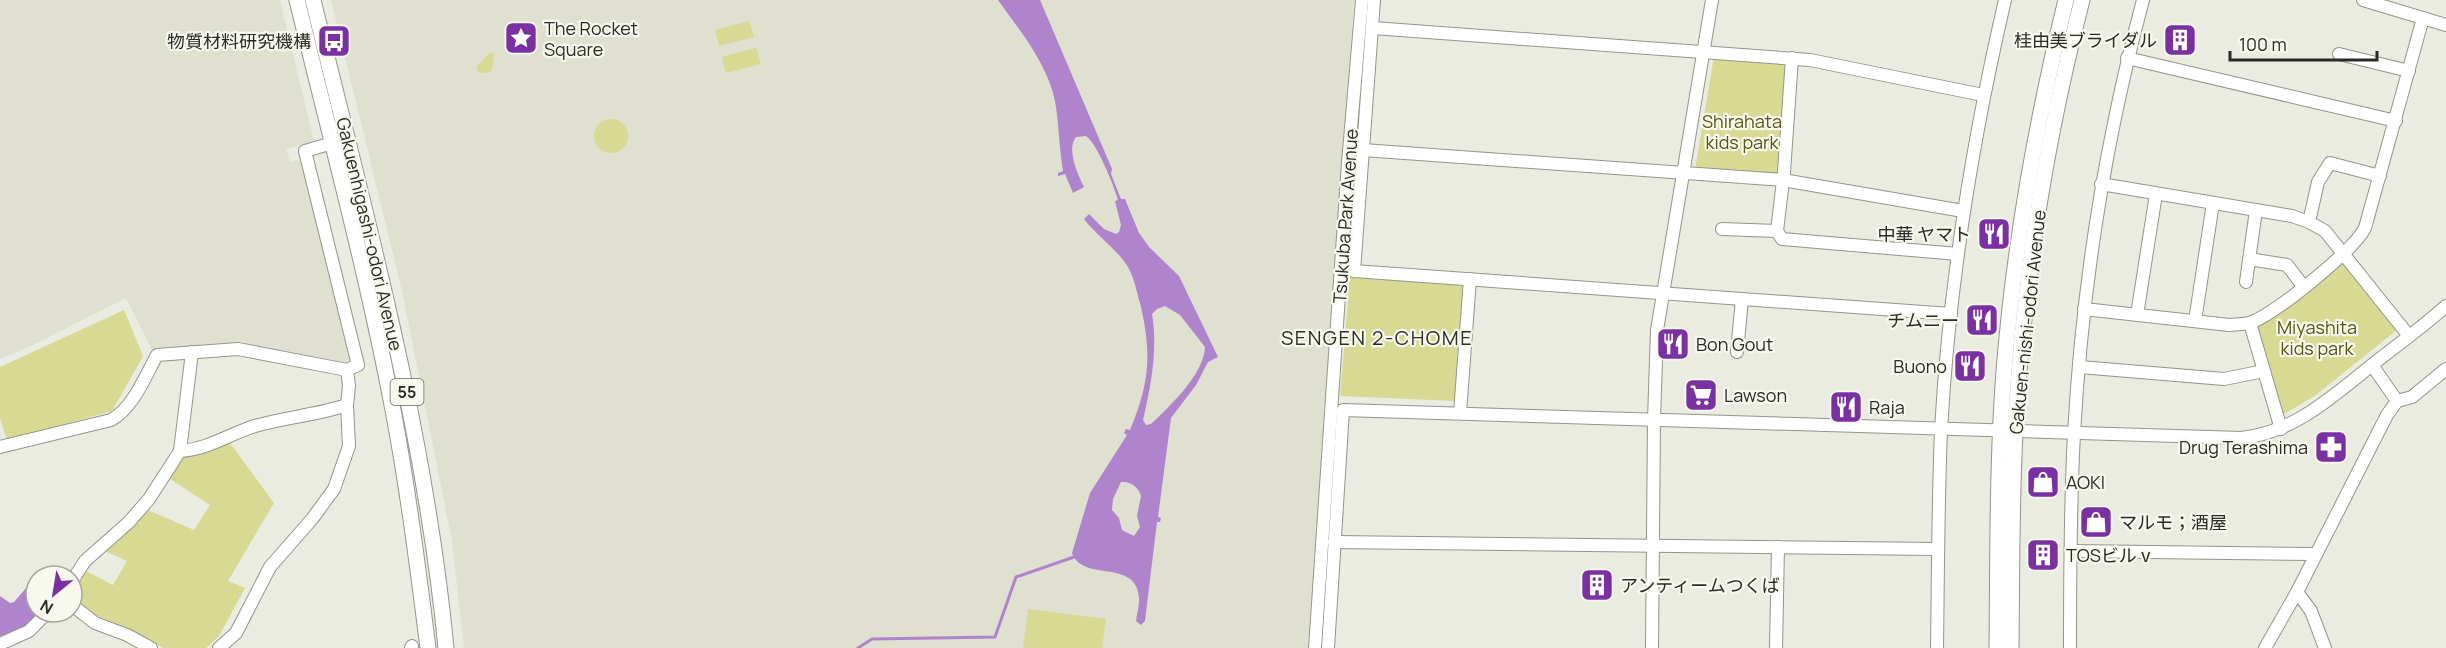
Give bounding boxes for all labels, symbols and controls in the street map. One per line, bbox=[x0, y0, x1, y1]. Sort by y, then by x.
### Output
place label: The Rocket Square bbox=[544, 16, 638, 61]
place icon: The Rocket Square bbox=[503, 20, 539, 56]
building icon: 桂由美ブライダル bbox=[2162, 22, 2198, 58]
bus stop icon: 物質材料研究機構 bbox=[316, 23, 352, 59]
scale bar bbox=[2230, 24, 2377, 62]
place label: 桂由美ブライダル bbox=[2014, 28, 2157, 52]
place label: 物質材料研究機構 bbox=[167, 29, 311, 53]
text: 100 m bbox=[2239, 32, 2287, 56]
park label: Shirahata kids park bbox=[1702, 109, 1782, 154]
street label: Gakuenhigashi-odori Avenue bbox=[331, 115, 409, 353]
street label: Tsukuba Park Avenue bbox=[1327, 128, 1363, 304]
street label: Gakuen-nishi-odori Avenue bbox=[2003, 209, 2051, 435]
restaurant icon: 中華 ヤマト bbox=[1976, 216, 2012, 252]
place label: 中華 ヤマト bbox=[1877, 222, 1971, 246]
restaurant icon: チムニー bbox=[1964, 302, 2000, 338]
place label: チムニー bbox=[1887, 308, 1959, 332]
park label: Miyashita kids park bbox=[2277, 315, 2357, 360]
district label: SENGEN 2-CHOME bbox=[1281, 324, 1473, 351]
restaurant icon: Bon Gout bbox=[1655, 326, 1691, 362]
place label: Bon Gout bbox=[1696, 332, 1773, 356]
restaurant icon: Buono bbox=[1952, 348, 1988, 384]
place label: Buono bbox=[1893, 354, 1947, 378]
supermarket icon: Lawson bbox=[1683, 377, 1719, 413]
road number: 55 bbox=[390, 379, 424, 405]
place label: Lawson bbox=[1724, 383, 1787, 407]
restaurant icon: Raja bbox=[1828, 389, 1864, 425]
place label: Raja bbox=[1869, 395, 1905, 419]
pharmacy icon: Drug Terashima bbox=[2313, 429, 2349, 465]
place label: Drug Terashima bbox=[2179, 435, 2308, 459]
shop icon: AOKI bbox=[2025, 464, 2061, 500]
place label: AOKI bbox=[2066, 470, 2105, 494]
shop icon: マルモ；酒屋 bbox=[2078, 504, 2114, 540]
place label: マルモ；酒屋 bbox=[2119, 510, 2227, 534]
building icon: TOSビルⅴ bbox=[2025, 537, 2061, 573]
place label: TOSビルⅴ bbox=[2066, 543, 2155, 567]
north arrow bbox=[24, 564, 84, 624]
building icon: アンティームつくば bbox=[1579, 567, 1615, 603]
place label: アンティームつくば bbox=[1620, 573, 1780, 597]
text: N bbox=[36, 595, 57, 619]

